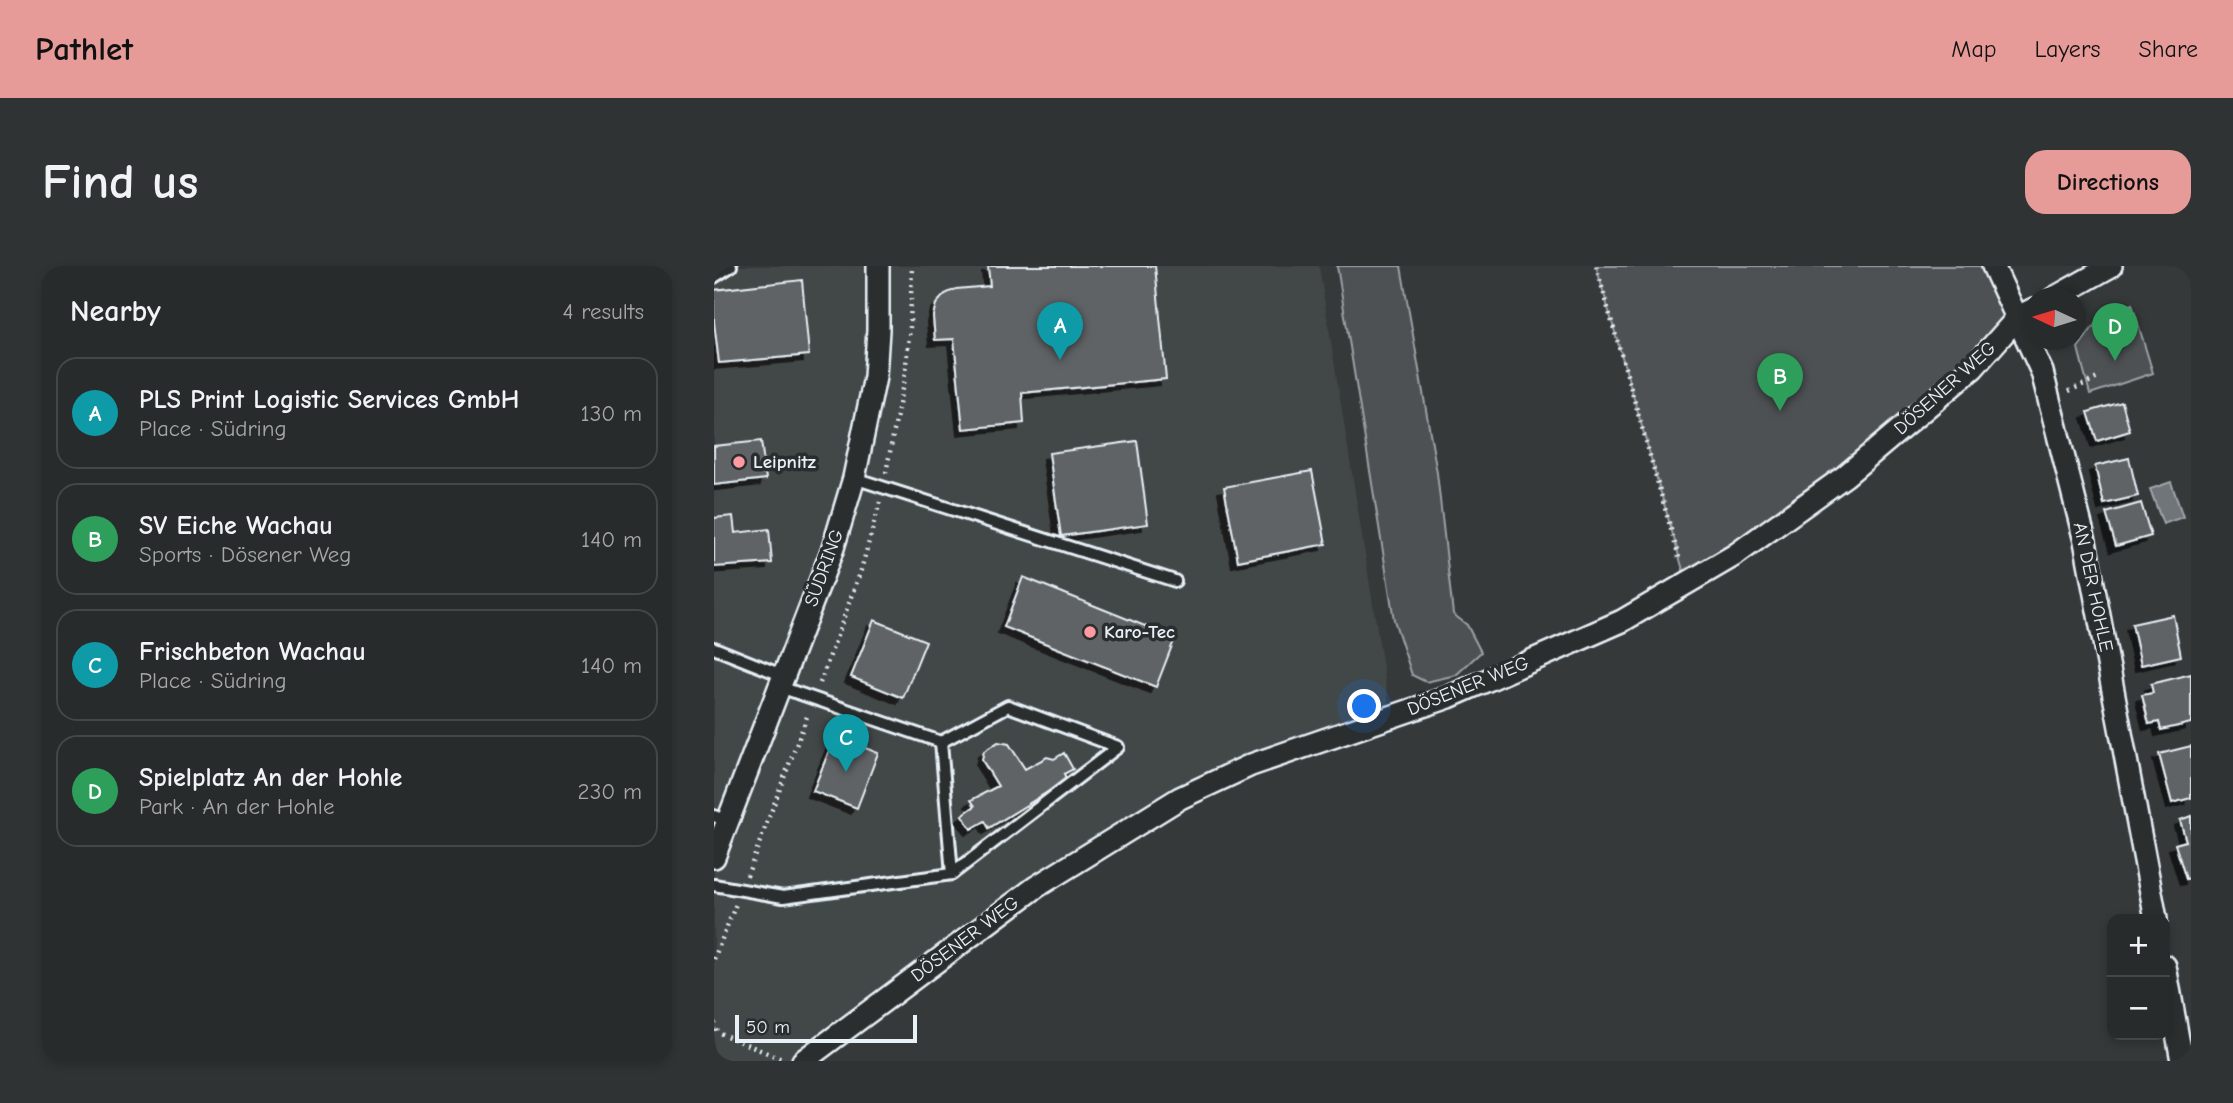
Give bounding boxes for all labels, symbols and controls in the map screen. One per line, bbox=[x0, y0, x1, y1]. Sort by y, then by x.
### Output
text: Pathlet bbox=[35, 30, 133, 68]
text: Map bbox=[1951, 35, 1997, 63]
text: Layers bbox=[2035, 35, 2100, 63]
text: Share bbox=[2138, 35, 2198, 63]
button: Directions bbox=[2025, 150, 2191, 214]
text: Find us bbox=[42, 154, 198, 210]
north arrow bbox=[2023, 287, 2086, 350]
text: Nearby bbox=[70, 294, 161, 329]
text: 4 results bbox=[562, 298, 644, 325]
pin: A bbox=[1037, 302, 1083, 360]
pin: D bbox=[2092, 303, 2138, 361]
street label: DÖSENER WEG bbox=[1890, 337, 2000, 439]
pin: B bbox=[1757, 353, 1803, 411]
text: PLS Print Logistic Services GmbH bbox=[139, 385, 519, 415]
text: A bbox=[89, 400, 101, 427]
text: 130 m bbox=[581, 400, 642, 427]
text: Place · Südring bbox=[139, 415, 287, 442]
place label: Leipnitz bbox=[753, 451, 816, 473]
marker: Leipnitz bbox=[731, 454, 747, 470]
text: SV Eiche Wachau bbox=[139, 511, 333, 541]
street label: AN DER HOHLE bbox=[2069, 520, 2117, 654]
text: B bbox=[88, 526, 102, 553]
text: 140 m bbox=[581, 526, 642, 553]
street label: SÜDRING bbox=[800, 526, 848, 610]
text: Sports · Dösener Weg bbox=[139, 541, 351, 568]
place label: Karo-Tec bbox=[1104, 621, 1175, 643]
marker: Karo-Tec bbox=[1082, 624, 1098, 640]
text: Frischbeton Wachau bbox=[139, 637, 366, 667]
text: C bbox=[88, 652, 102, 679]
text: 140 m bbox=[581, 652, 642, 679]
street label: DÖSENER WEG bbox=[1404, 652, 1532, 720]
text: Place · Südring bbox=[139, 667, 287, 694]
your location bbox=[1347, 689, 1381, 723]
pin: C bbox=[823, 714, 869, 772]
text: Spielplatz An der Hohle bbox=[139, 763, 402, 793]
text: D bbox=[88, 778, 102, 805]
text: 230 m bbox=[578, 778, 642, 805]
text: Park · An der Hohle bbox=[139, 793, 334, 820]
street label: DÖSENER WEG bbox=[907, 891, 1023, 987]
map controls bbox=[2107, 914, 2170, 1040]
button: + bbox=[2107, 914, 2170, 977]
button: − bbox=[2107, 977, 2170, 1040]
scale bar bbox=[735, 1012, 917, 1044]
text: 50 m bbox=[746, 1016, 790, 1038]

